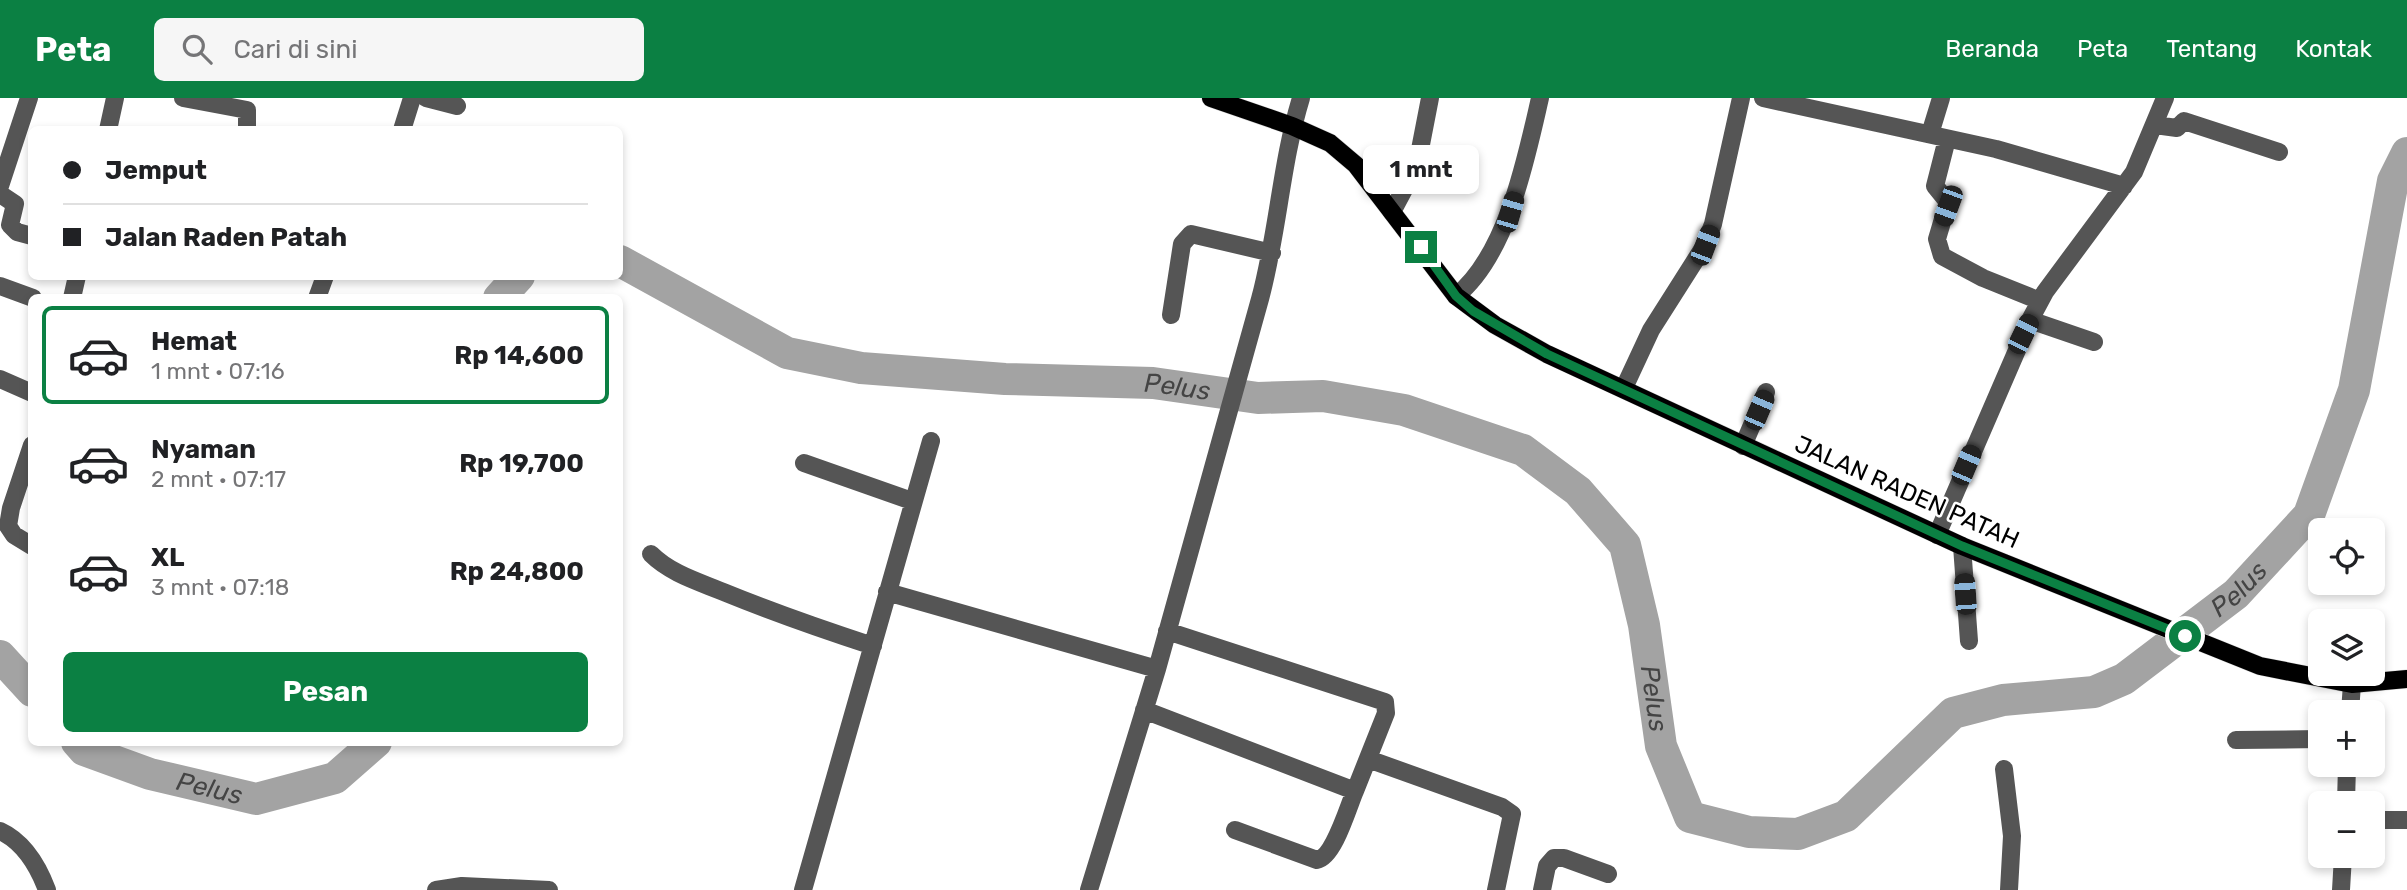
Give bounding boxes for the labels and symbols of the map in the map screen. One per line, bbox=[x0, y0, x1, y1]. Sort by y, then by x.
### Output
callout: 1 mnt bbox=[1363, 145, 1479, 194]
car bbox=[1931, 183, 1966, 229]
car bbox=[1495, 189, 1526, 235]
car bbox=[1688, 222, 1723, 268]
route end bbox=[1405, 231, 1437, 263]
car bbox=[2005, 311, 2042, 357]
water label: Pelus bbox=[1144, 368, 1212, 407]
car bbox=[1742, 387, 1777, 433]
street label: JALAN RADEN PATAH bbox=[1790, 430, 2024, 554]
car bbox=[1949, 442, 1984, 488]
water label: Pelus bbox=[2205, 556, 2274, 624]
car bbox=[1954, 572, 1977, 616]
route start bbox=[2169, 620, 2201, 652]
water label: Pelus bbox=[1634, 663, 1674, 734]
water label: Pelus bbox=[173, 766, 245, 811]

